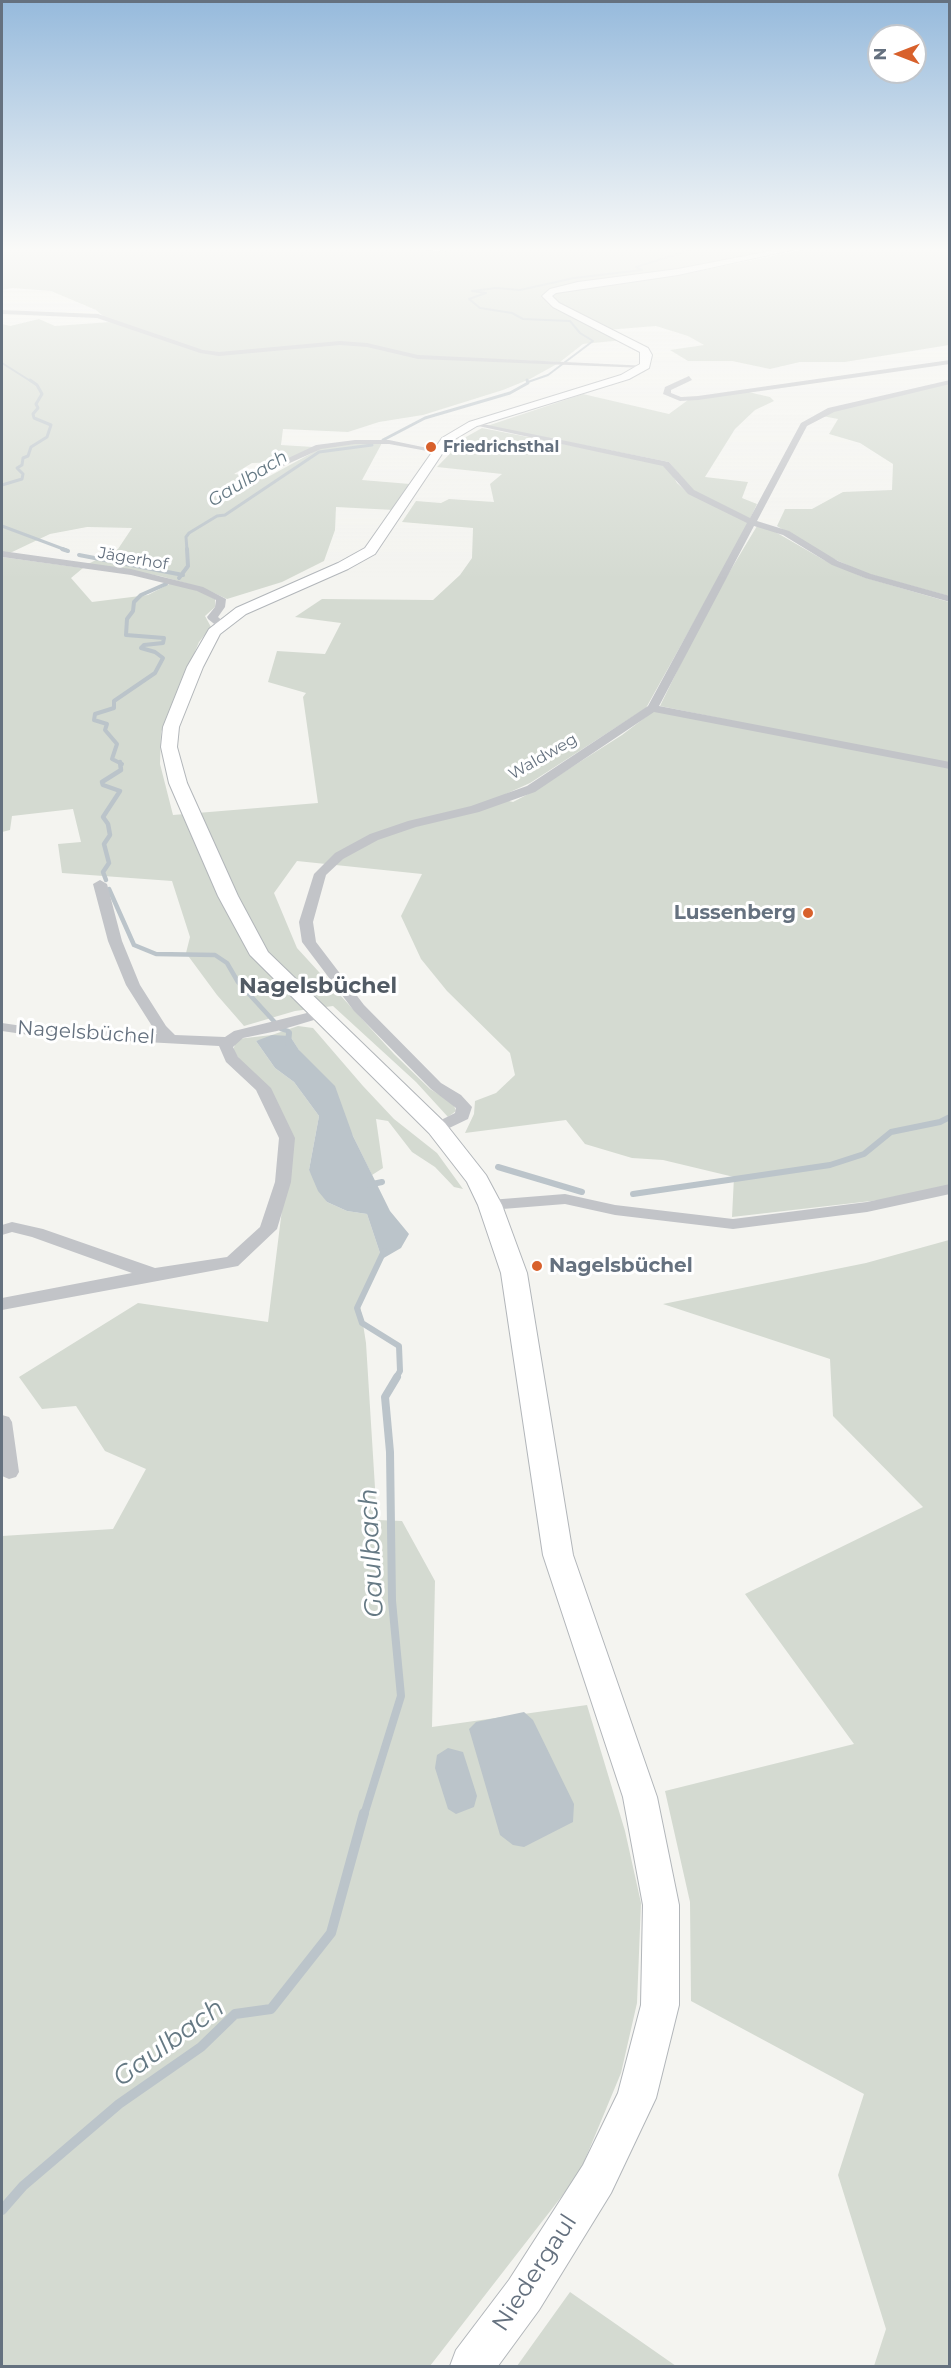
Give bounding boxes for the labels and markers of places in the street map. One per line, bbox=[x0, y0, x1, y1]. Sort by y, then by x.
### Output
place label: Friedrichsthal bbox=[443, 437, 559, 457]
marker: Friedrichsthal bbox=[424, 440, 438, 454]
place label: Lussenberg bbox=[674, 901, 796, 925]
marker: Lussenberg bbox=[801, 906, 815, 920]
place label: Nagelsbüchel bbox=[549, 1254, 693, 1278]
marker: Nagelsbüchel bbox=[530, 1259, 544, 1273]

